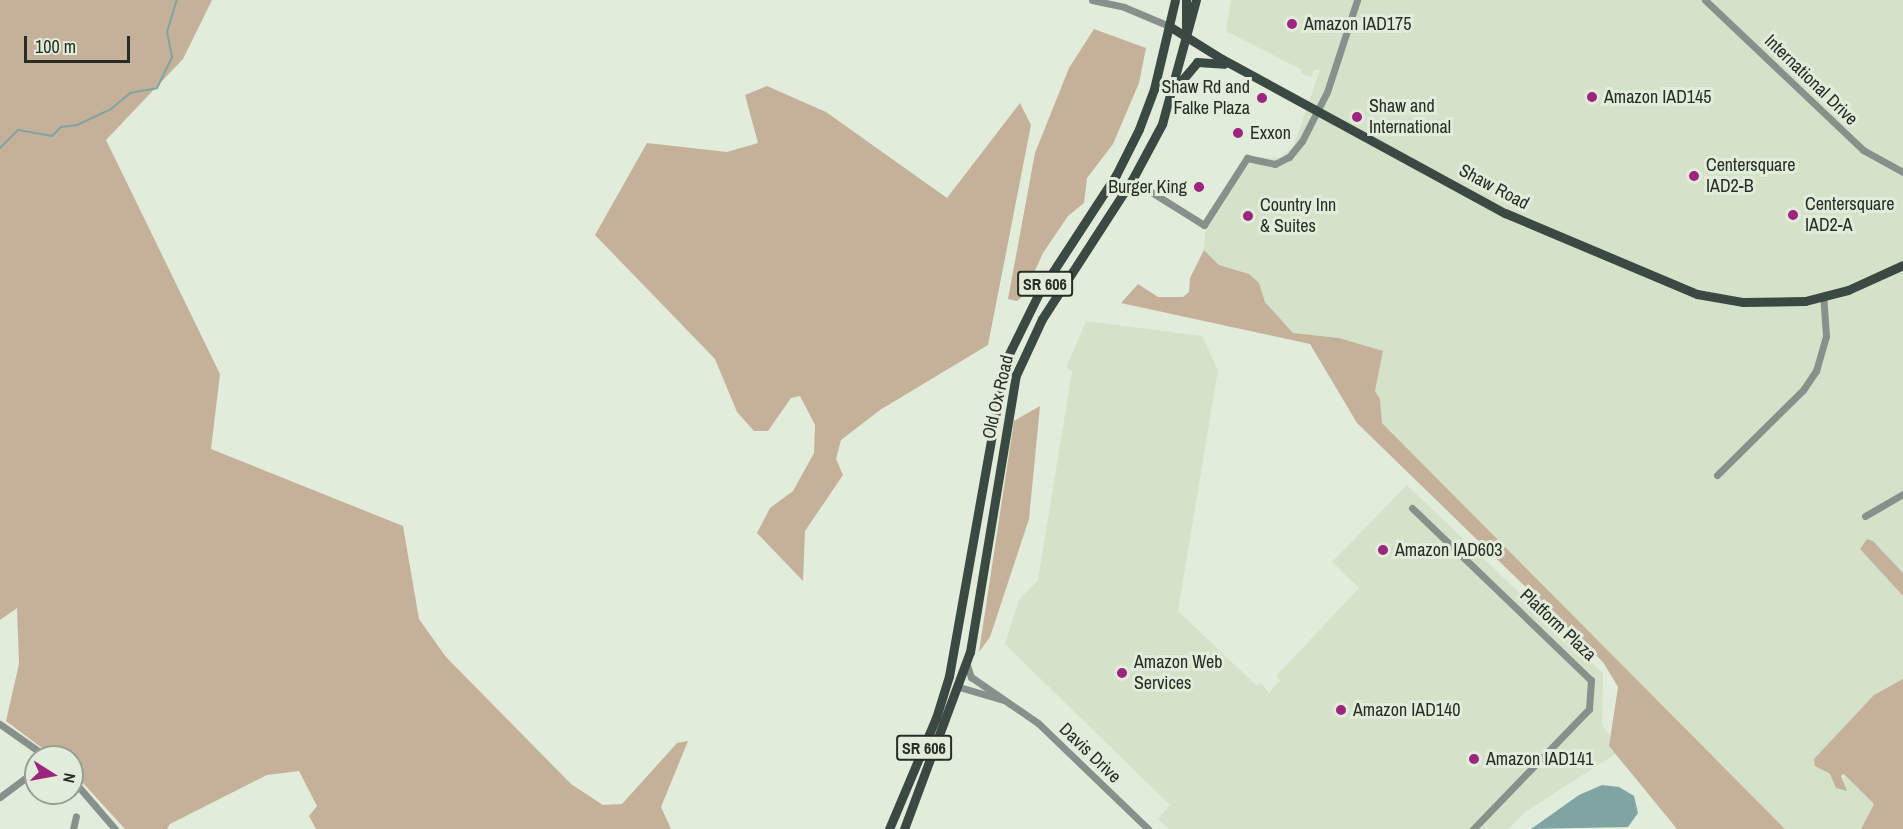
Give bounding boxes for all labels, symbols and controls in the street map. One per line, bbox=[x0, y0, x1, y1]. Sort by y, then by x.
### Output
place label: Amazon IAD175 bbox=[1304, 13, 1411, 35]
marker: Amazon IAD175 bbox=[1285, 17, 1299, 31]
scale bar bbox=[27, 24, 134, 62]
street label: International Drive bbox=[1760, 30, 1862, 130]
text: 100 m bbox=[35, 34, 76, 59]
place label: Shaw Rd and Falke Plaza bbox=[1161, 77, 1250, 119]
place label: Amazon IAD145 bbox=[1604, 86, 1711, 108]
marker: Amazon IAD145 bbox=[1585, 90, 1599, 104]
marker: Shaw Rd and Falke Plaza bbox=[1255, 91, 1269, 105]
place label: Shaw and International bbox=[1369, 96, 1451, 138]
marker: Shaw and International bbox=[1350, 110, 1364, 124]
place label: Exxon bbox=[1250, 122, 1291, 144]
marker: Exxon bbox=[1231, 126, 1245, 140]
place label: Centersquare IAD2-B bbox=[1706, 155, 1795, 198]
street label: Shaw Road bbox=[1455, 160, 1533, 214]
marker: Centersquare IAD2-B bbox=[1687, 169, 1701, 183]
place label: Burger King bbox=[1108, 176, 1187, 198]
marker: Burger King bbox=[1192, 180, 1206, 194]
place label: Centersquare IAD2-A bbox=[1805, 194, 1894, 236]
place label: Country Inn & Suites bbox=[1260, 195, 1336, 238]
marker: Centersquare IAD2-A bbox=[1786, 208, 1800, 222]
marker: Country Inn & Suites bbox=[1241, 209, 1255, 223]
road number: SR 606 bbox=[1016, 271, 1074, 297]
street label: Old Ox Road bbox=[978, 353, 1018, 441]
place label: Amazon IAD603 bbox=[1395, 539, 1502, 561]
marker: Amazon IAD603 bbox=[1376, 543, 1390, 557]
street label: Platform Plaza bbox=[1516, 584, 1600, 666]
place label: Amazon Web Services bbox=[1134, 652, 1222, 694]
marker: Amazon Web Services bbox=[1115, 666, 1129, 680]
place label: Amazon IAD140 bbox=[1353, 699, 1460, 721]
marker: Amazon IAD140 bbox=[1334, 703, 1348, 717]
street label: Davis Drive bbox=[1055, 718, 1125, 788]
road number: SR 606 bbox=[896, 735, 952, 761]
north arrow bbox=[24, 745, 84, 805]
place label: Amazon IAD141 bbox=[1486, 748, 1593, 770]
marker: Amazon IAD141 bbox=[1467, 752, 1481, 766]
text: N bbox=[58, 771, 81, 785]

